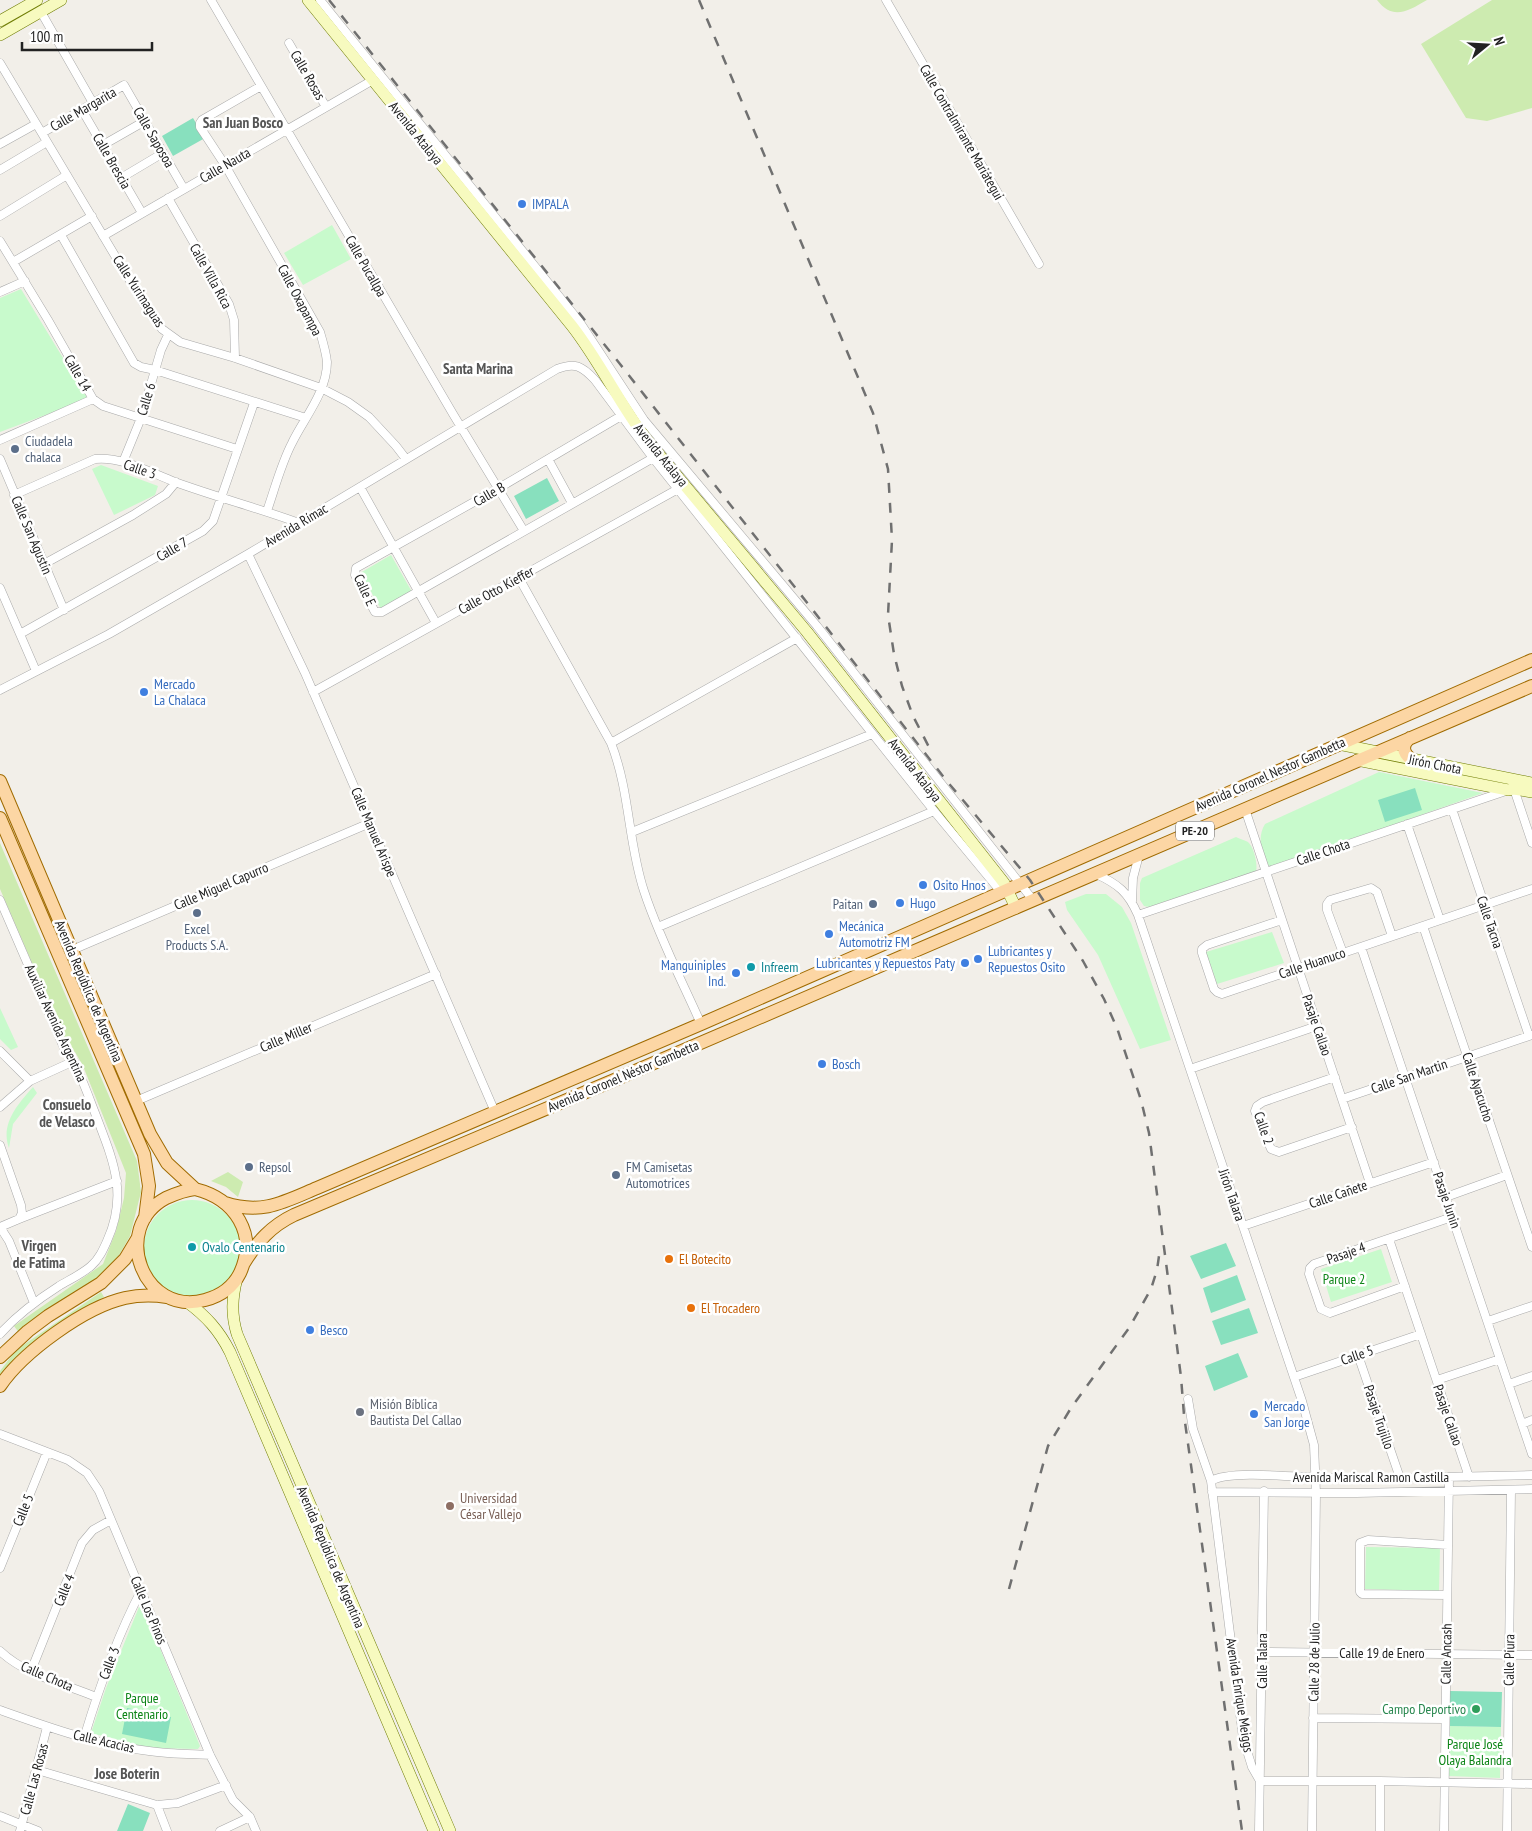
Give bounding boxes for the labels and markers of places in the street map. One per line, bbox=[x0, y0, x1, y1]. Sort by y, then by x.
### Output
place label: IMPALA bbox=[532, 195, 569, 213]
marker: IMPALA bbox=[516, 198, 528, 210]
place label: Ciudadela chalaca bbox=[25, 432, 73, 466]
marker: Ciudadela chalaca bbox=[9, 443, 21, 455]
place label: Mercado La Chalaca bbox=[154, 675, 206, 709]
marker: Mercado La Chalaca bbox=[138, 686, 150, 698]
place label: Osito Hnos bbox=[933, 876, 986, 894]
marker: Osito Hnos bbox=[917, 879, 929, 891]
place label: Hugo bbox=[910, 894, 936, 912]
place label: Paitan bbox=[833, 895, 863, 913]
marker: Hugo bbox=[894, 897, 906, 909]
marker: Paitan bbox=[867, 898, 879, 910]
marker: Excel Products S.A. bbox=[191, 907, 203, 919]
place label: Mecánica Automotriz FM bbox=[839, 917, 910, 951]
place label: Excel Products S.A. bbox=[166, 920, 228, 954]
marker: Mecánica Automotriz FM bbox=[823, 928, 835, 940]
place label: Lubricantes y Repuestos Osito bbox=[988, 942, 1065, 976]
marker: Lubricantes y Repuestos Osito bbox=[972, 953, 984, 965]
place label: Lubricantes y Repuestos Paty bbox=[816, 954, 956, 972]
place label: Manguiniples Ind. bbox=[661, 956, 726, 990]
marker: Lubricantes y Repuestos Paty bbox=[959, 957, 971, 969]
place label: Infreem bbox=[761, 958, 798, 976]
marker: Infreem bbox=[745, 961, 757, 973]
marker: Manguiniples Ind. bbox=[730, 967, 742, 979]
place label: Bosch bbox=[832, 1055, 861, 1073]
marker: Bosch bbox=[816, 1058, 828, 1070]
place label: Repsol bbox=[259, 1158, 292, 1176]
place label: FM Camisetas Automotrices bbox=[626, 1158, 693, 1192]
marker: Repsol bbox=[243, 1161, 255, 1173]
marker: FM Camisetas Automotrices bbox=[610, 1169, 622, 1181]
place label: Ovalo Centenario bbox=[202, 1238, 285, 1256]
marker: Ovalo Centenario bbox=[186, 1241, 198, 1253]
place label: El Botecito bbox=[679, 1250, 731, 1268]
marker: El Botecito bbox=[663, 1253, 675, 1265]
place label: El Trocadero bbox=[701, 1299, 760, 1317]
marker: El Trocadero bbox=[685, 1302, 697, 1314]
place label: Besco bbox=[320, 1321, 348, 1339]
marker: Besco bbox=[304, 1324, 316, 1336]
place label: Misión Bíblica Bautista Del Callao bbox=[370, 1395, 462, 1429]
place label: Mercado San Jorge bbox=[1264, 1397, 1310, 1431]
marker: Misión Bíblica Bautista Del Callao bbox=[354, 1406, 366, 1418]
marker: Mercado San Jorge bbox=[1248, 1408, 1260, 1420]
place label: Universidad César Vallejo bbox=[460, 1489, 521, 1523]
marker: Universidad César Vallejo bbox=[444, 1500, 456, 1512]
place label: Campo Deportivo bbox=[1382, 1700, 1466, 1718]
marker: Campo Deportivo bbox=[1470, 1703, 1482, 1715]

